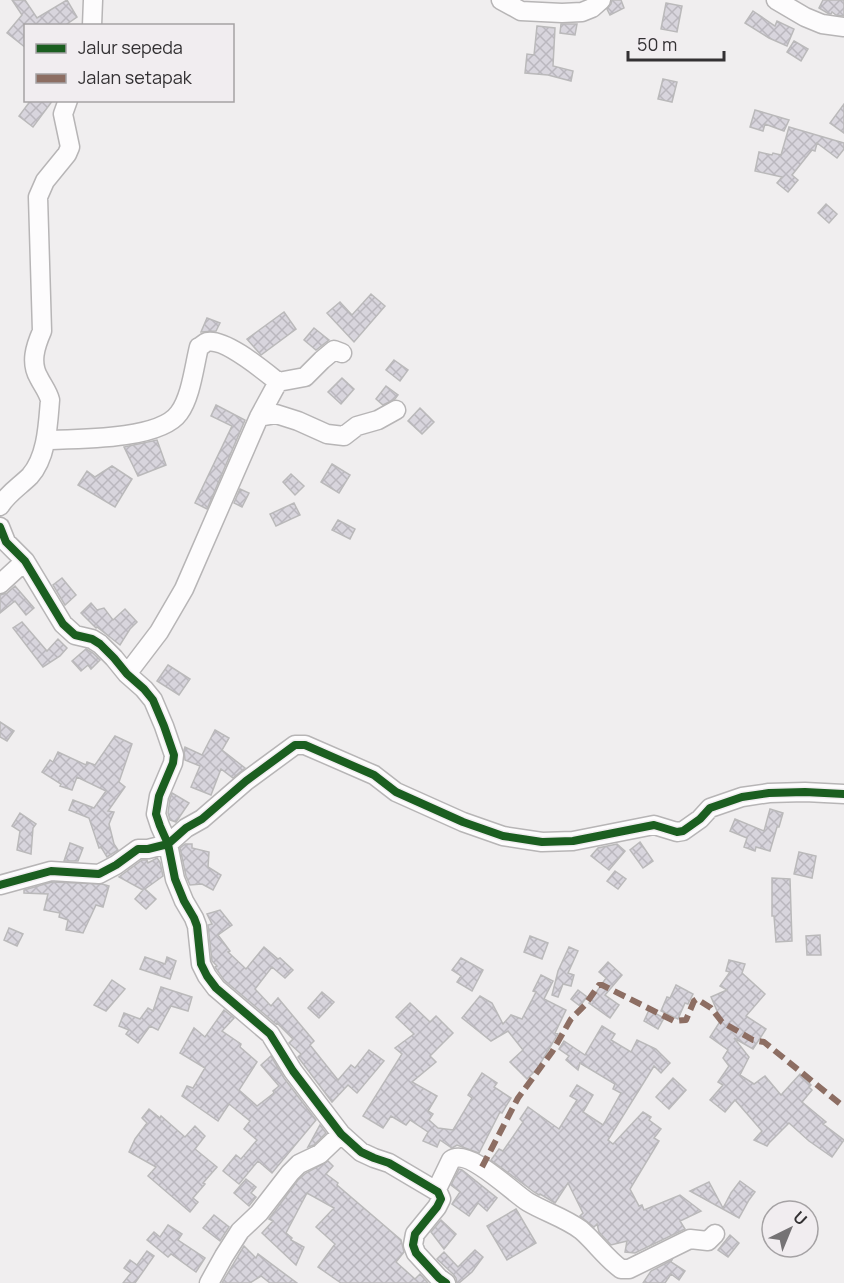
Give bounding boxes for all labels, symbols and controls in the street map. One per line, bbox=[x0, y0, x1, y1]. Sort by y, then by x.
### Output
legend bbox=[24, 24, 234, 102]
scale bar bbox=[628, 24, 724, 62]
text: 50 m bbox=[637, 32, 677, 56]
text: Jalur sepeda bbox=[78, 35, 183, 59]
text: Jalan setapak bbox=[78, 65, 193, 89]
north arrow bbox=[760, 1199, 820, 1259]
text: U bbox=[789, 1206, 812, 1230]

